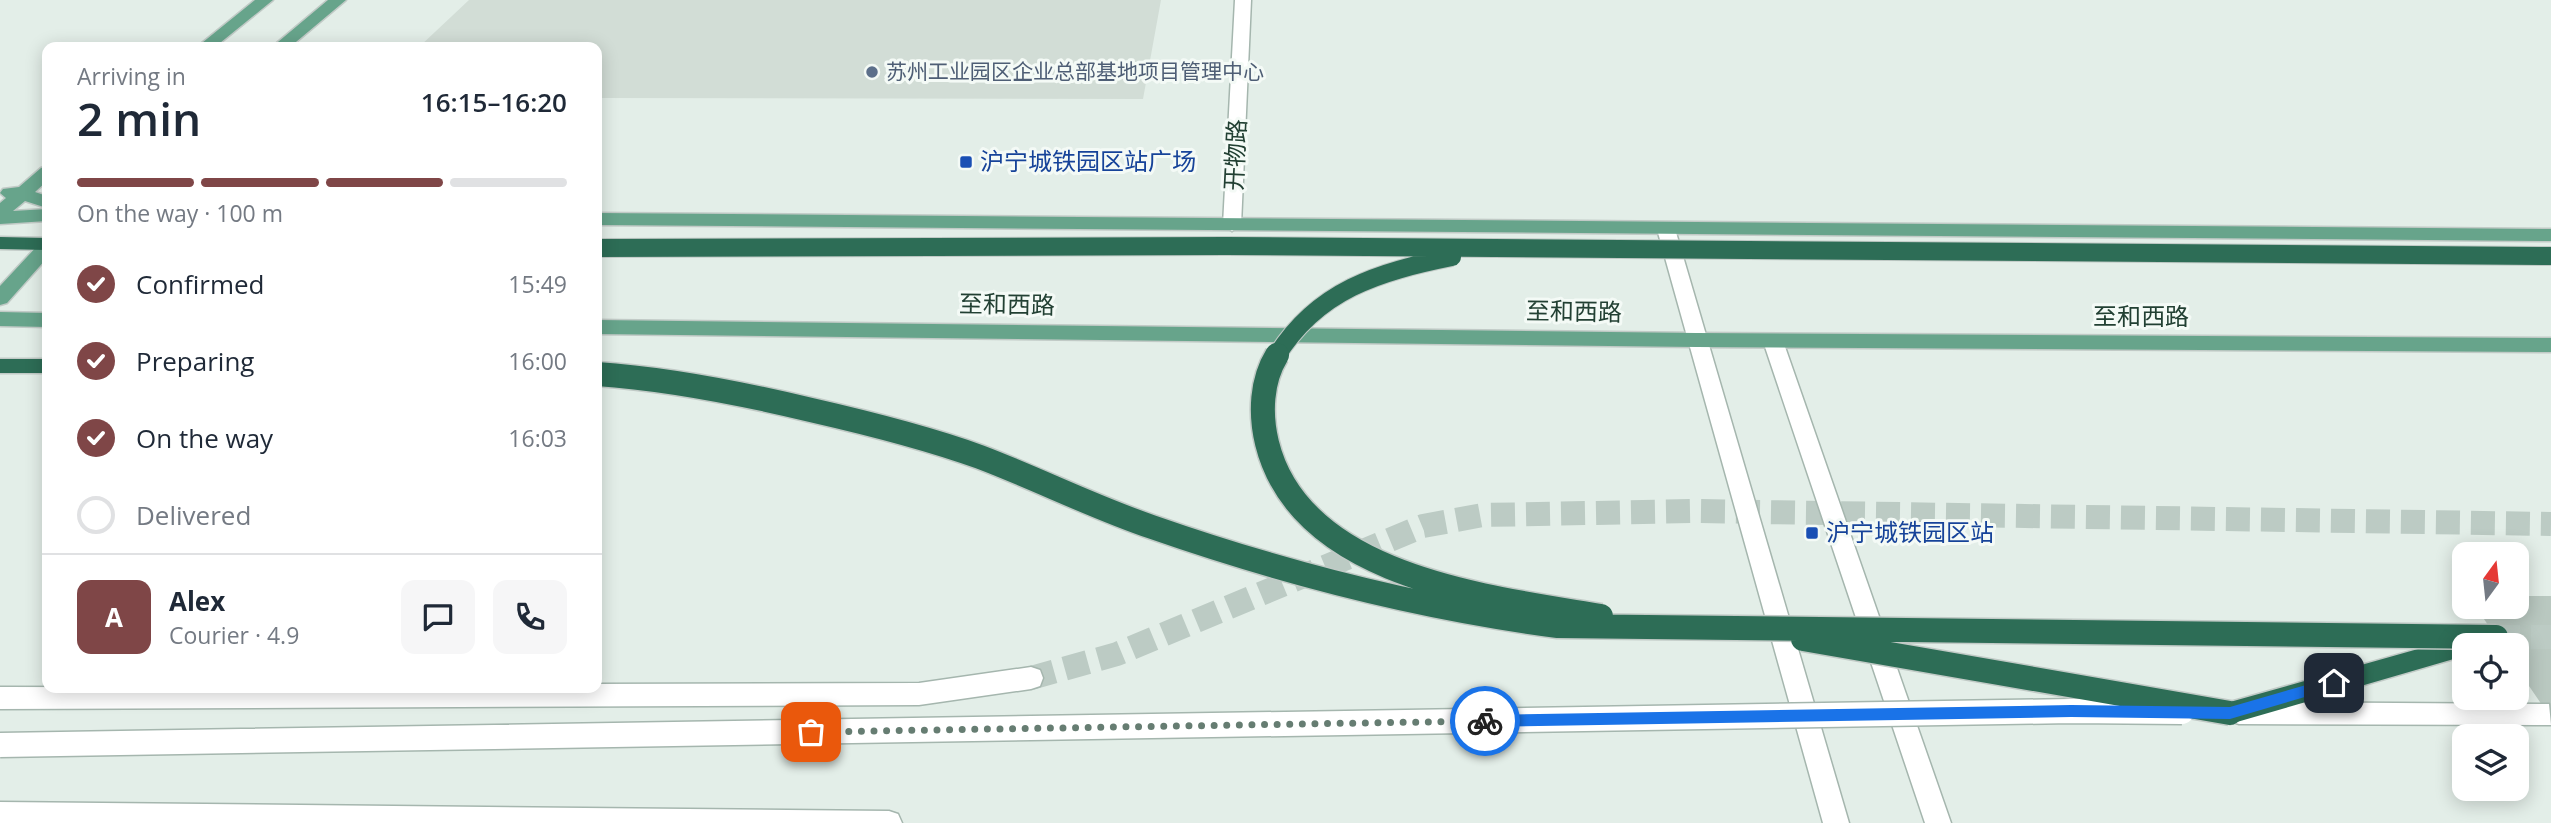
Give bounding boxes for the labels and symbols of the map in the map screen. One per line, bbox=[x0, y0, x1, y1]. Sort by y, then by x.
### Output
place label: 苏州工业园区企业总部基地项目管理中心 bbox=[886, 57, 1264, 85]
marker: 苏州工业园区企业总部基地项目管理中心 bbox=[864, 64, 880, 80]
street label: 开物路 bbox=[1216, 118, 1253, 192]
place label: 沪宁城铁园区站广场 bbox=[980, 144, 1196, 177]
marker: 沪宁城铁园区站广场 bbox=[958, 154, 974, 170]
street label: 至和西路 bbox=[959, 286, 1055, 321]
street label: 至和西路 bbox=[1526, 293, 1622, 328]
street label: 至和西路 bbox=[2093, 299, 2189, 332]
place label: 沪宁城铁园区站 bbox=[1826, 515, 1994, 548]
marker: 沪宁城铁园区站 bbox=[1804, 525, 1820, 541]
north arrow bbox=[2452, 542, 2529, 620]
pin bbox=[2304, 653, 2364, 713]
courier bbox=[1450, 686, 1520, 756]
pin bbox=[781, 702, 841, 762]

